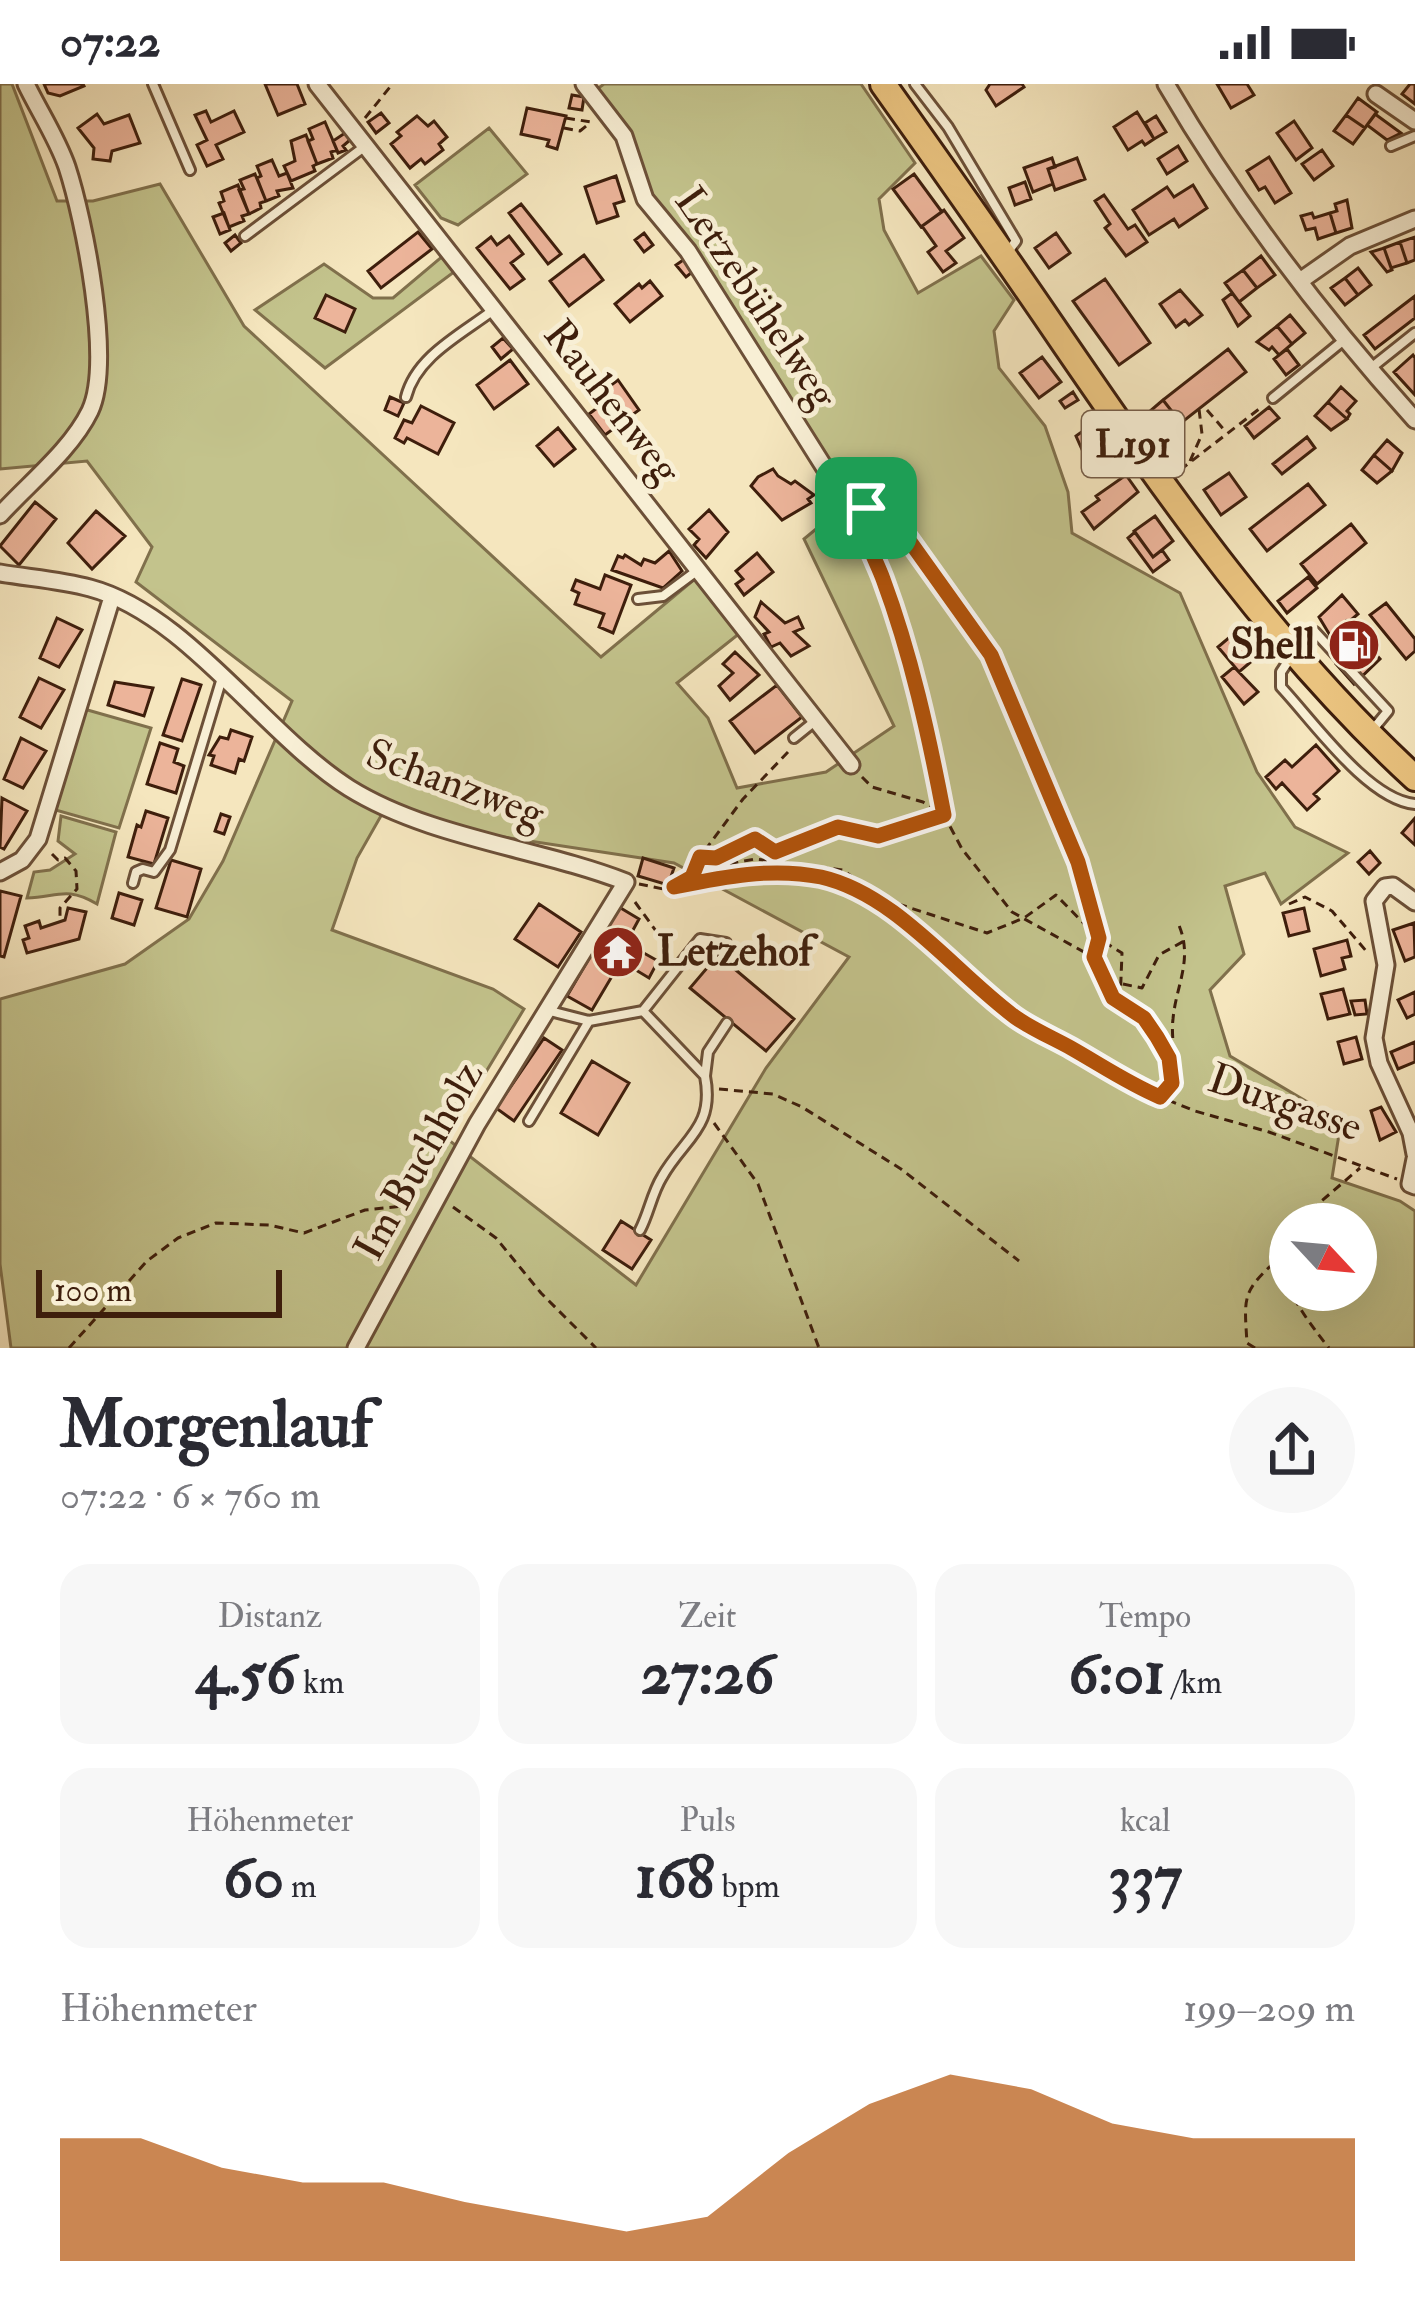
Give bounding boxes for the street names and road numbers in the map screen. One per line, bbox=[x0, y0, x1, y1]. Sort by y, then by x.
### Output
street label: Letzebühelweg bbox=[663, 178, 850, 420]
street label: Rauhenweg bbox=[532, 310, 693, 495]
road number: L191 bbox=[1082, 411, 1184, 477]
street label: Schanzweg bbox=[359, 728, 552, 841]
street label: Im Buchholz bbox=[343, 1052, 495, 1270]
street label: Duxgasse bbox=[1201, 1053, 1369, 1153]

